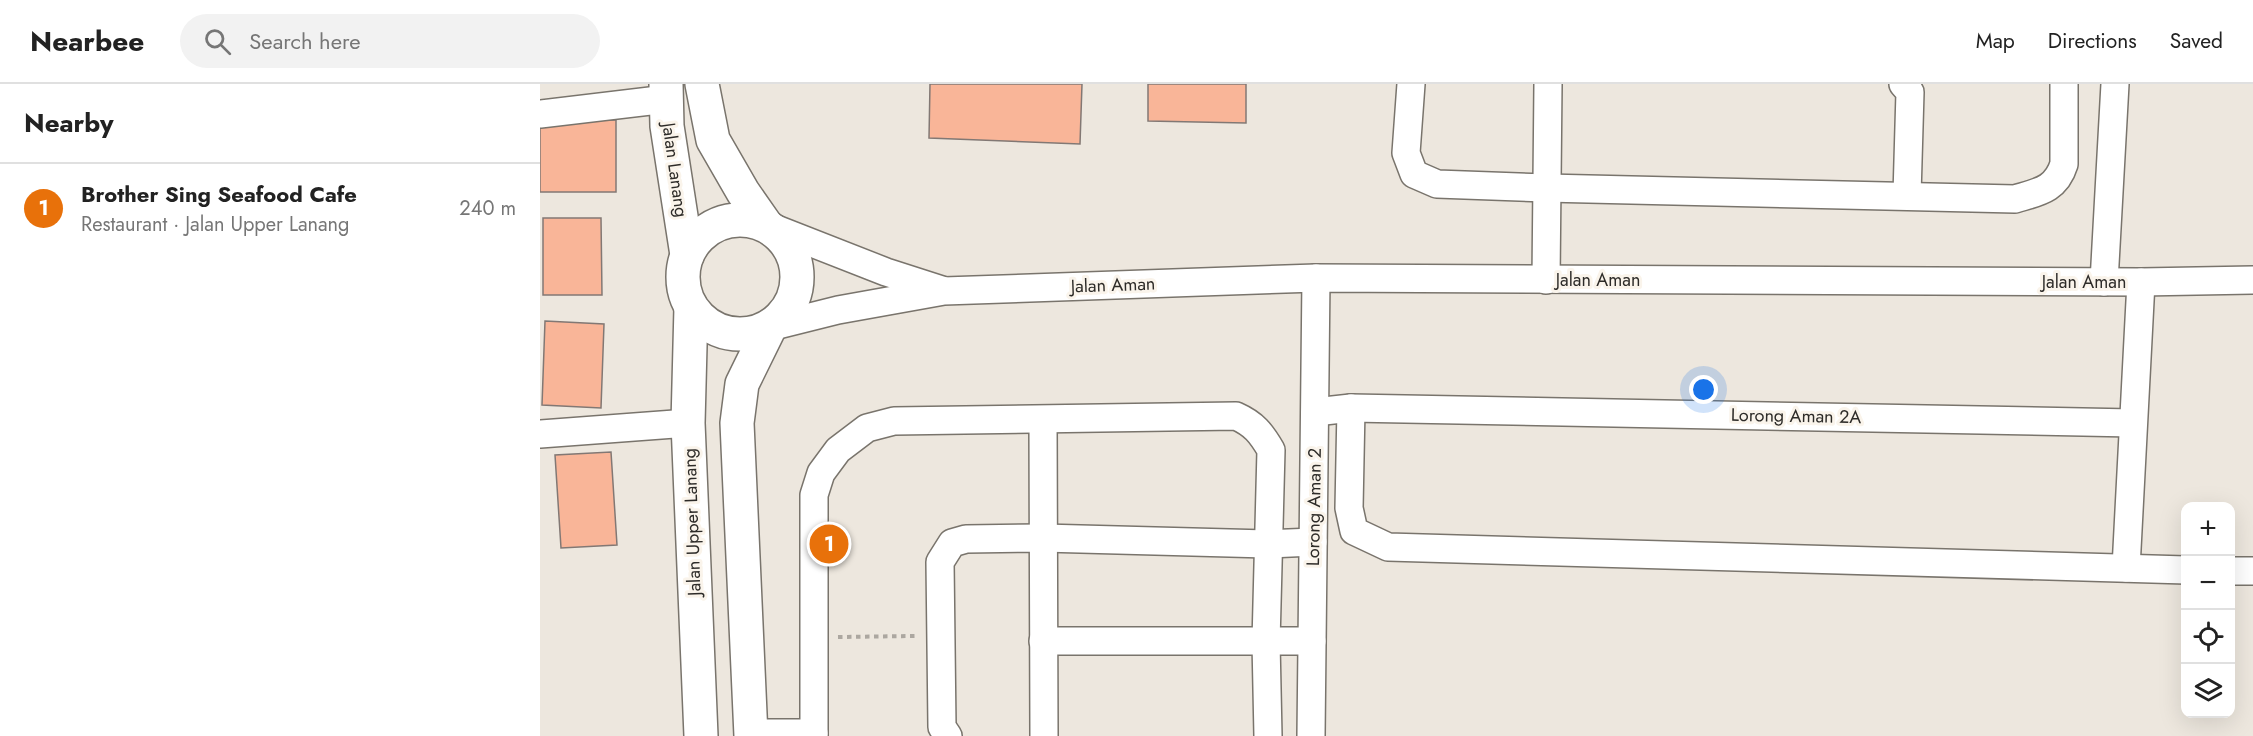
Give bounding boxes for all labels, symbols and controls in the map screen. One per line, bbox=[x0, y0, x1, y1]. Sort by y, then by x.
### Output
search box bbox=[180, 14, 600, 68]
text: Nearbee bbox=[30, 21, 144, 62]
icon: search bbox=[201, 25, 234, 58]
text: Search here bbox=[249, 25, 361, 57]
text: Map bbox=[1976, 26, 2015, 56]
text: Directions bbox=[2048, 26, 2137, 56]
text: Saved bbox=[2170, 26, 2223, 56]
text: Nearby bbox=[24, 104, 113, 142]
street label: Jalan Lanang bbox=[655, 119, 694, 219]
text: Brother Sing Seafood Cafe bbox=[81, 178, 357, 210]
text: 1 bbox=[38, 194, 49, 223]
text: 240 m bbox=[459, 194, 516, 223]
text: Restaurant · Jalan Upper Lanang bbox=[81, 210, 350, 239]
street label: Jalan Aman bbox=[1554, 267, 1640, 293]
street label: Jalan Aman bbox=[2040, 269, 2126, 295]
street label: Jalan Aman bbox=[1068, 271, 1156, 300]
your location bbox=[1689, 375, 1718, 404]
street label: Lorong Aman 2A bbox=[1731, 402, 1861, 430]
street label: Jalan Upper Lanang bbox=[676, 448, 708, 598]
street label: Lorong Aman 2 bbox=[1300, 448, 1328, 566]
map controls bbox=[2181, 502, 2235, 718]
button: + bbox=[2181, 502, 2235, 556]
pin: 1 bbox=[810, 522, 848, 566]
button: − bbox=[2181, 556, 2235, 610]
button: locate bbox=[2181, 610, 2235, 664]
button: layers bbox=[2181, 664, 2235, 718]

